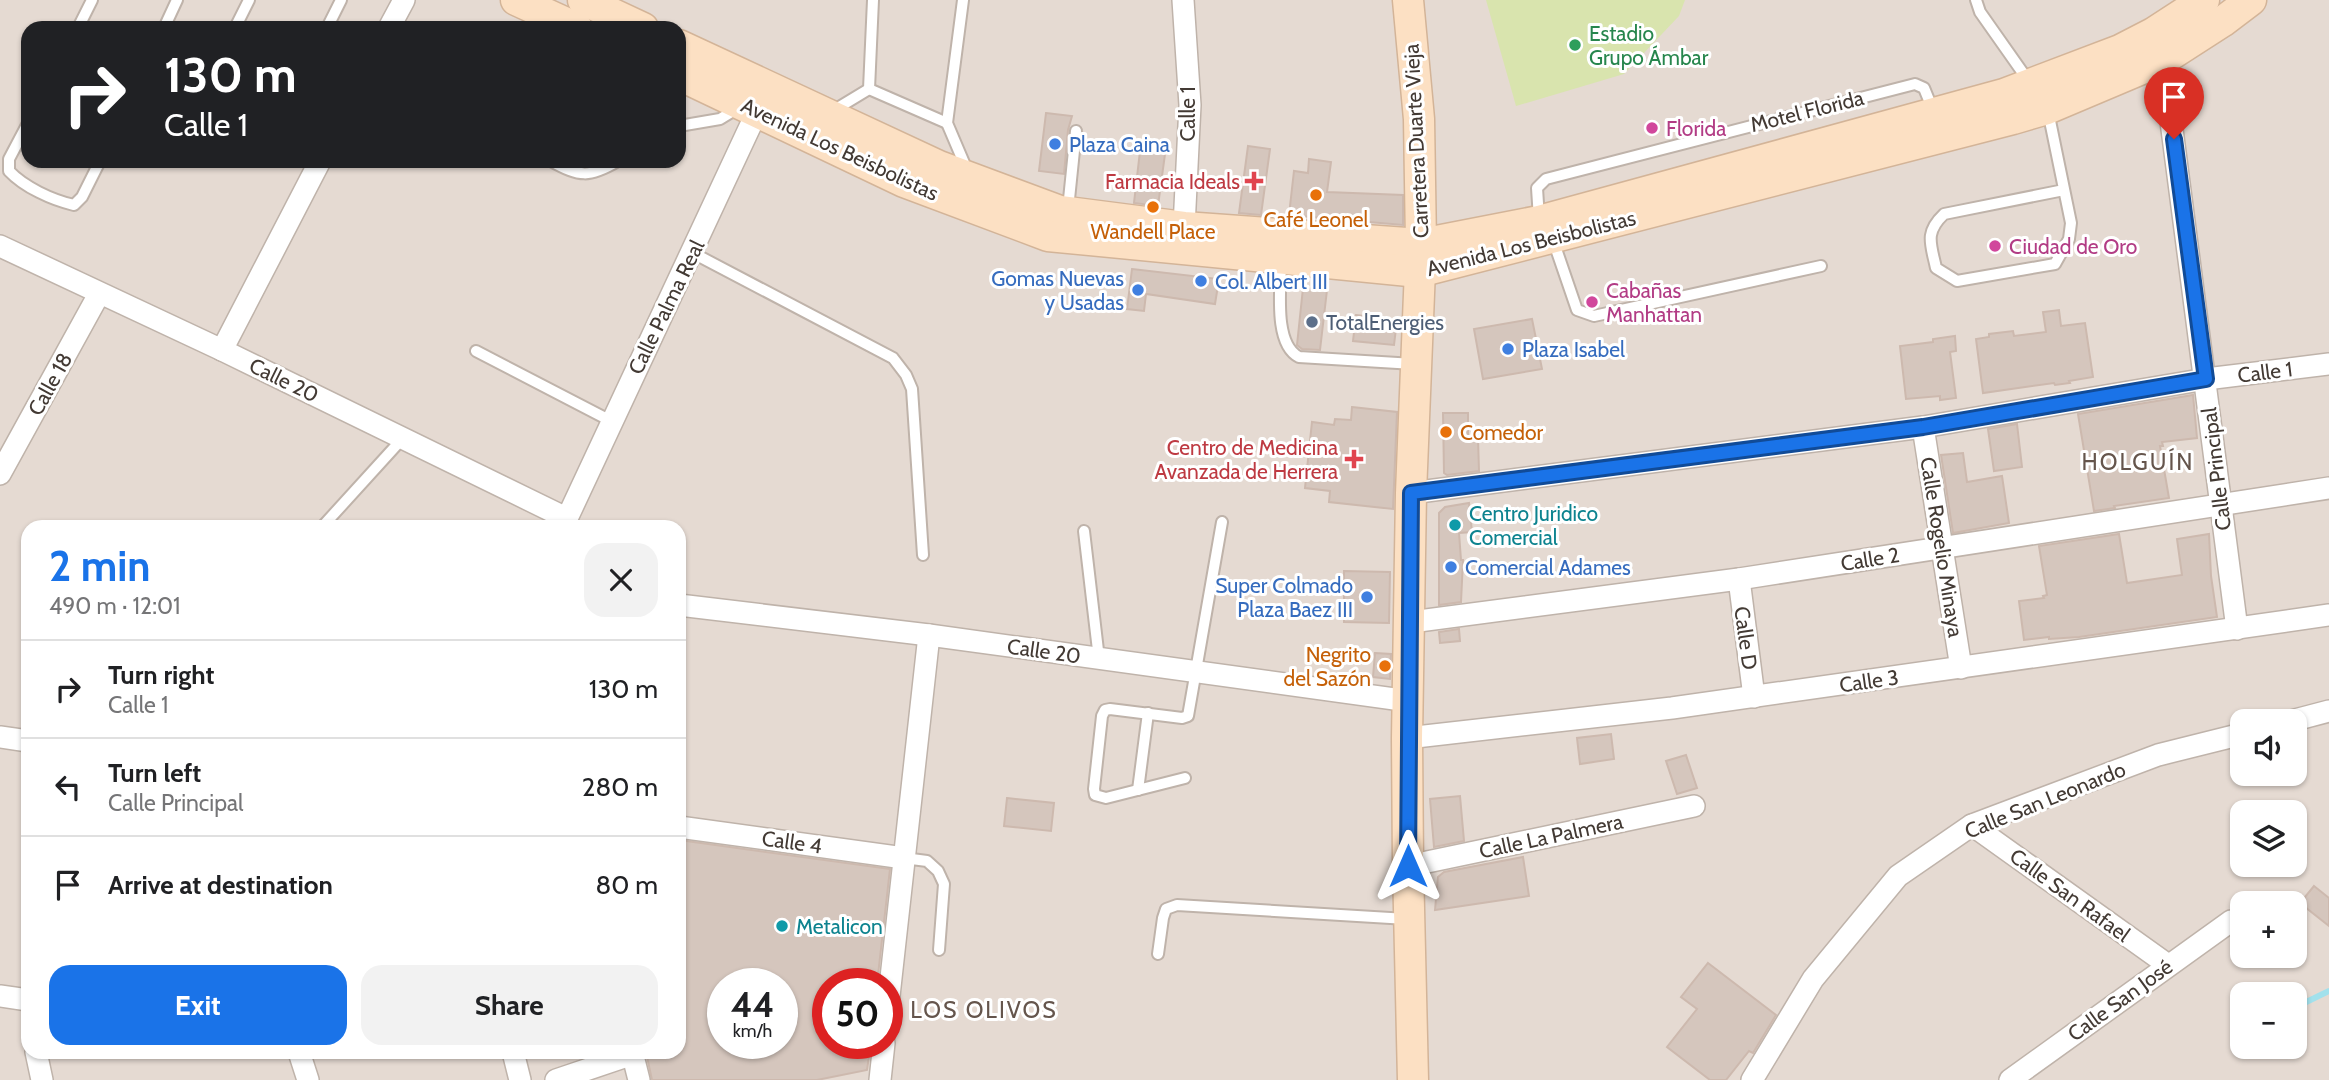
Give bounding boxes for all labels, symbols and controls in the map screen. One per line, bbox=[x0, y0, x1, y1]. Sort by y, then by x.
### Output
place label: Estadio Grupo Ámbar bbox=[1589, 21, 1709, 70]
marker: Estadio Grupo Ámbar bbox=[1567, 37, 1583, 53]
street label: Carretera Duarte Vieja bbox=[1398, 43, 1435, 239]
text: 130 m bbox=[164, 45, 297, 104]
icon: right bbox=[49, 49, 140, 140]
pin bbox=[2144, 67, 2204, 139]
icon: arrive bbox=[2155, 78, 2193, 116]
street label: Motel Florida bbox=[1748, 85, 1866, 137]
street label: Calle 1 bbox=[1175, 86, 1200, 142]
street label: Avenida Los Beisbolistas bbox=[737, 92, 943, 206]
text: Calle 1 bbox=[164, 105, 248, 144]
place label: Florida bbox=[1666, 116, 1726, 141]
marker: Florida bbox=[1644, 120, 1660, 136]
place label: Plaza Caina bbox=[1069, 132, 1170, 157]
marker: Plaza Caina bbox=[1047, 136, 1063, 152]
place label: Farmacia Ideals bbox=[1105, 169, 1240, 194]
marker: Farmacia Ideals bbox=[1246, 173, 1262, 189]
marker: Café Leonel bbox=[1308, 187, 1324, 203]
marker: Wandell Place bbox=[1145, 199, 1161, 215]
street label: Avenida Los Beisbolistas bbox=[1424, 205, 1638, 281]
place label: Café Leonel bbox=[1263, 207, 1369, 232]
place label: Wandell Place bbox=[1091, 219, 1216, 244]
place label: Ciudad de Oro bbox=[2009, 234, 2137, 259]
street label: Calle Palma Real bbox=[623, 236, 709, 378]
marker: Ciudad de Oro bbox=[1987, 238, 2003, 254]
place label: Gomas Nuevas y Usadas bbox=[991, 266, 1124, 315]
place label: Col. Albert III bbox=[1215, 269, 1328, 294]
marker: Col. Albert III bbox=[1193, 273, 1209, 289]
place label: Cabañas Manhattan bbox=[1606, 278, 1702, 327]
marker: Gomas Nuevas y Usadas bbox=[1130, 282, 1146, 298]
marker: Cabañas Manhattan bbox=[1584, 294, 1600, 310]
place label: TotalEnergies bbox=[1326, 310, 1444, 335]
marker: TotalEnergies bbox=[1304, 314, 1320, 330]
place label: Plaza Isabel bbox=[1522, 337, 1625, 362]
marker: Plaza Isabel bbox=[1500, 341, 1516, 357]
street label: Calle 18 bbox=[23, 348, 77, 420]
street label: Calle 20 bbox=[245, 353, 323, 407]
street label: Calle 1 bbox=[2236, 356, 2294, 388]
street label: Calle Principal bbox=[2196, 406, 2236, 532]
place label: Comedor bbox=[1460, 420, 1544, 445]
marker: Comedor bbox=[1438, 424, 1454, 440]
place label: Centro de Medicina Avanzada de Herrera bbox=[1155, 435, 1338, 484]
district label: HOLGUÍN bbox=[2081, 447, 2195, 476]
marker: Centro de Medicina Avanzada de Herrera bbox=[1344, 449, 1364, 469]
street label: Calle Rogelio Minaya bbox=[1915, 455, 1969, 639]
place label: Centro Juridico Comercial bbox=[1469, 501, 1598, 550]
marker: Centro Juridico Comercial bbox=[1447, 517, 1463, 533]
text: 2 min bbox=[49, 540, 150, 592]
street label: Calle 2 bbox=[1839, 542, 1901, 576]
button: close bbox=[584, 543, 658, 617]
place label: Comercial Adames bbox=[1465, 555, 1631, 580]
marker: Comercial Adames bbox=[1443, 559, 1459, 575]
place label: Super Colmado Plaza Baez III bbox=[1215, 573, 1353, 622]
marker: Super Colmado Plaza Baez III bbox=[1359, 589, 1375, 605]
text: 490 m · 12:01 bbox=[49, 592, 180, 620]
street label: Calle D bbox=[1729, 605, 1763, 671]
street label: Calle 20 bbox=[1006, 633, 1082, 669]
place label: Negrito del Sazón bbox=[1284, 642, 1371, 691]
marker: Negrito del Sazón bbox=[1377, 658, 1393, 674]
text: Turn right bbox=[108, 659, 214, 691]
street label: Calle 3 bbox=[1838, 664, 1900, 698]
icon: right bbox=[49, 670, 87, 708]
text: 130 m bbox=[589, 673, 658, 705]
text: Calle 1 bbox=[108, 691, 168, 719]
map controls bbox=[2230, 709, 2307, 1059]
button: sound bbox=[2230, 709, 2307, 786]
street label: Calle San Leonardo bbox=[1961, 756, 2129, 844]
text: Turn left bbox=[108, 757, 201, 789]
icon: left bbox=[49, 768, 87, 806]
text: 280 m bbox=[582, 771, 658, 803]
text: Calle Principal bbox=[108, 789, 243, 817]
button: layers bbox=[2230, 800, 2307, 877]
street label: Calle La Palmera bbox=[1477, 809, 1625, 863]
street label: Calle 4 bbox=[760, 825, 824, 859]
position arrow bbox=[1371, 829, 1445, 903]
street label: Calle San Rafael bbox=[2005, 843, 2135, 947]
icon: arrive bbox=[49, 866, 87, 904]
text: Arrive at destination bbox=[108, 869, 333, 901]
text: 80 m bbox=[595, 869, 658, 901]
button: + bbox=[2230, 891, 2307, 968]
place label: Metalicon bbox=[796, 914, 883, 939]
marker: Metalicon bbox=[774, 918, 790, 934]
street label: Calle San José bbox=[2063, 954, 2177, 1046]
button: Exit bbox=[49, 965, 347, 1045]
button: Share bbox=[361, 965, 658, 1045]
speed limit sign: 50 bbox=[812, 968, 903, 1059]
button: − bbox=[2230, 982, 2307, 1059]
text: 44 bbox=[731, 983, 774, 1026]
district label: LOS OLIVOS bbox=[910, 996, 1058, 1024]
text: km/h bbox=[733, 1020, 772, 1042]

